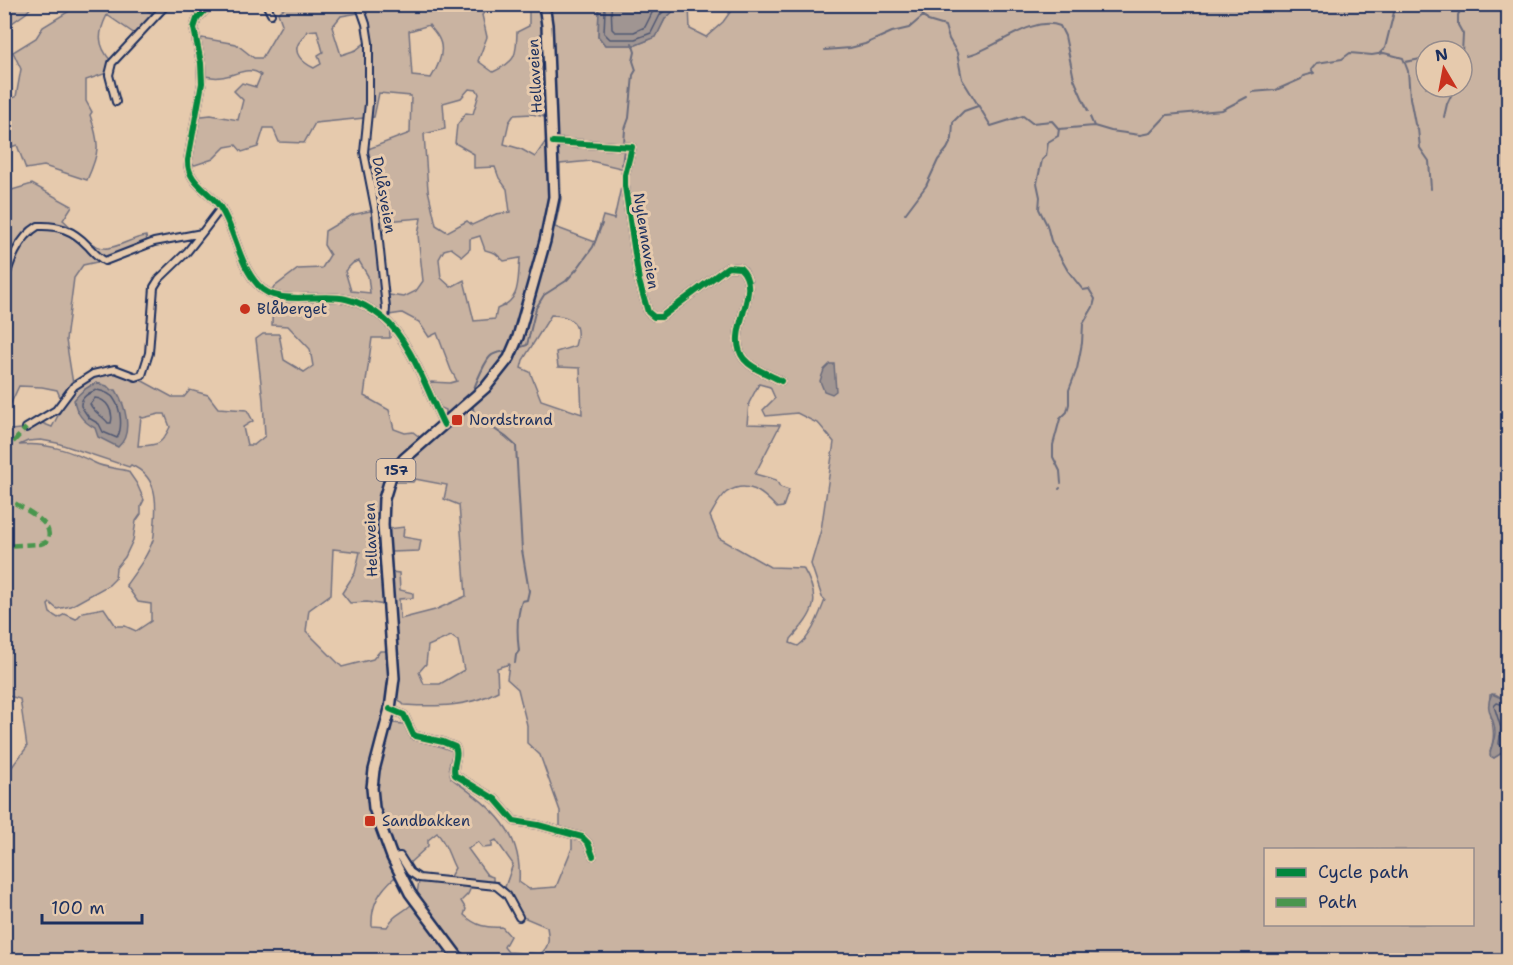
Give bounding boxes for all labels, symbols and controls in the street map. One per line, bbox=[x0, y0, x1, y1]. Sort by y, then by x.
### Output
street label: Hellaveien bbox=[523, 38, 547, 114]
north arrow bbox=[1414, 39, 1474, 99]
text: N bbox=[1433, 43, 1450, 66]
street label: Dalåsveien bbox=[367, 155, 401, 235]
street label: Nylennaveien bbox=[629, 191, 663, 291]
place label: Blåberget bbox=[257, 299, 327, 319]
marker: Blåberget bbox=[238, 302, 252, 316]
place label: Nordstrand bbox=[469, 410, 553, 430]
marker: Nordstrand bbox=[450, 413, 464, 427]
road number: 157 bbox=[376, 459, 416, 481]
street label: Hellaveien bbox=[360, 502, 382, 578]
place label: Sandbakken bbox=[382, 811, 470, 831]
marker: Sandbakken bbox=[363, 814, 377, 828]
legend bbox=[1264, 848, 1474, 926]
text: Cycle path bbox=[1318, 860, 1409, 884]
scale bar bbox=[42, 887, 142, 925]
text: Path bbox=[1318, 890, 1357, 914]
text: 100 m bbox=[51, 896, 105, 920]

